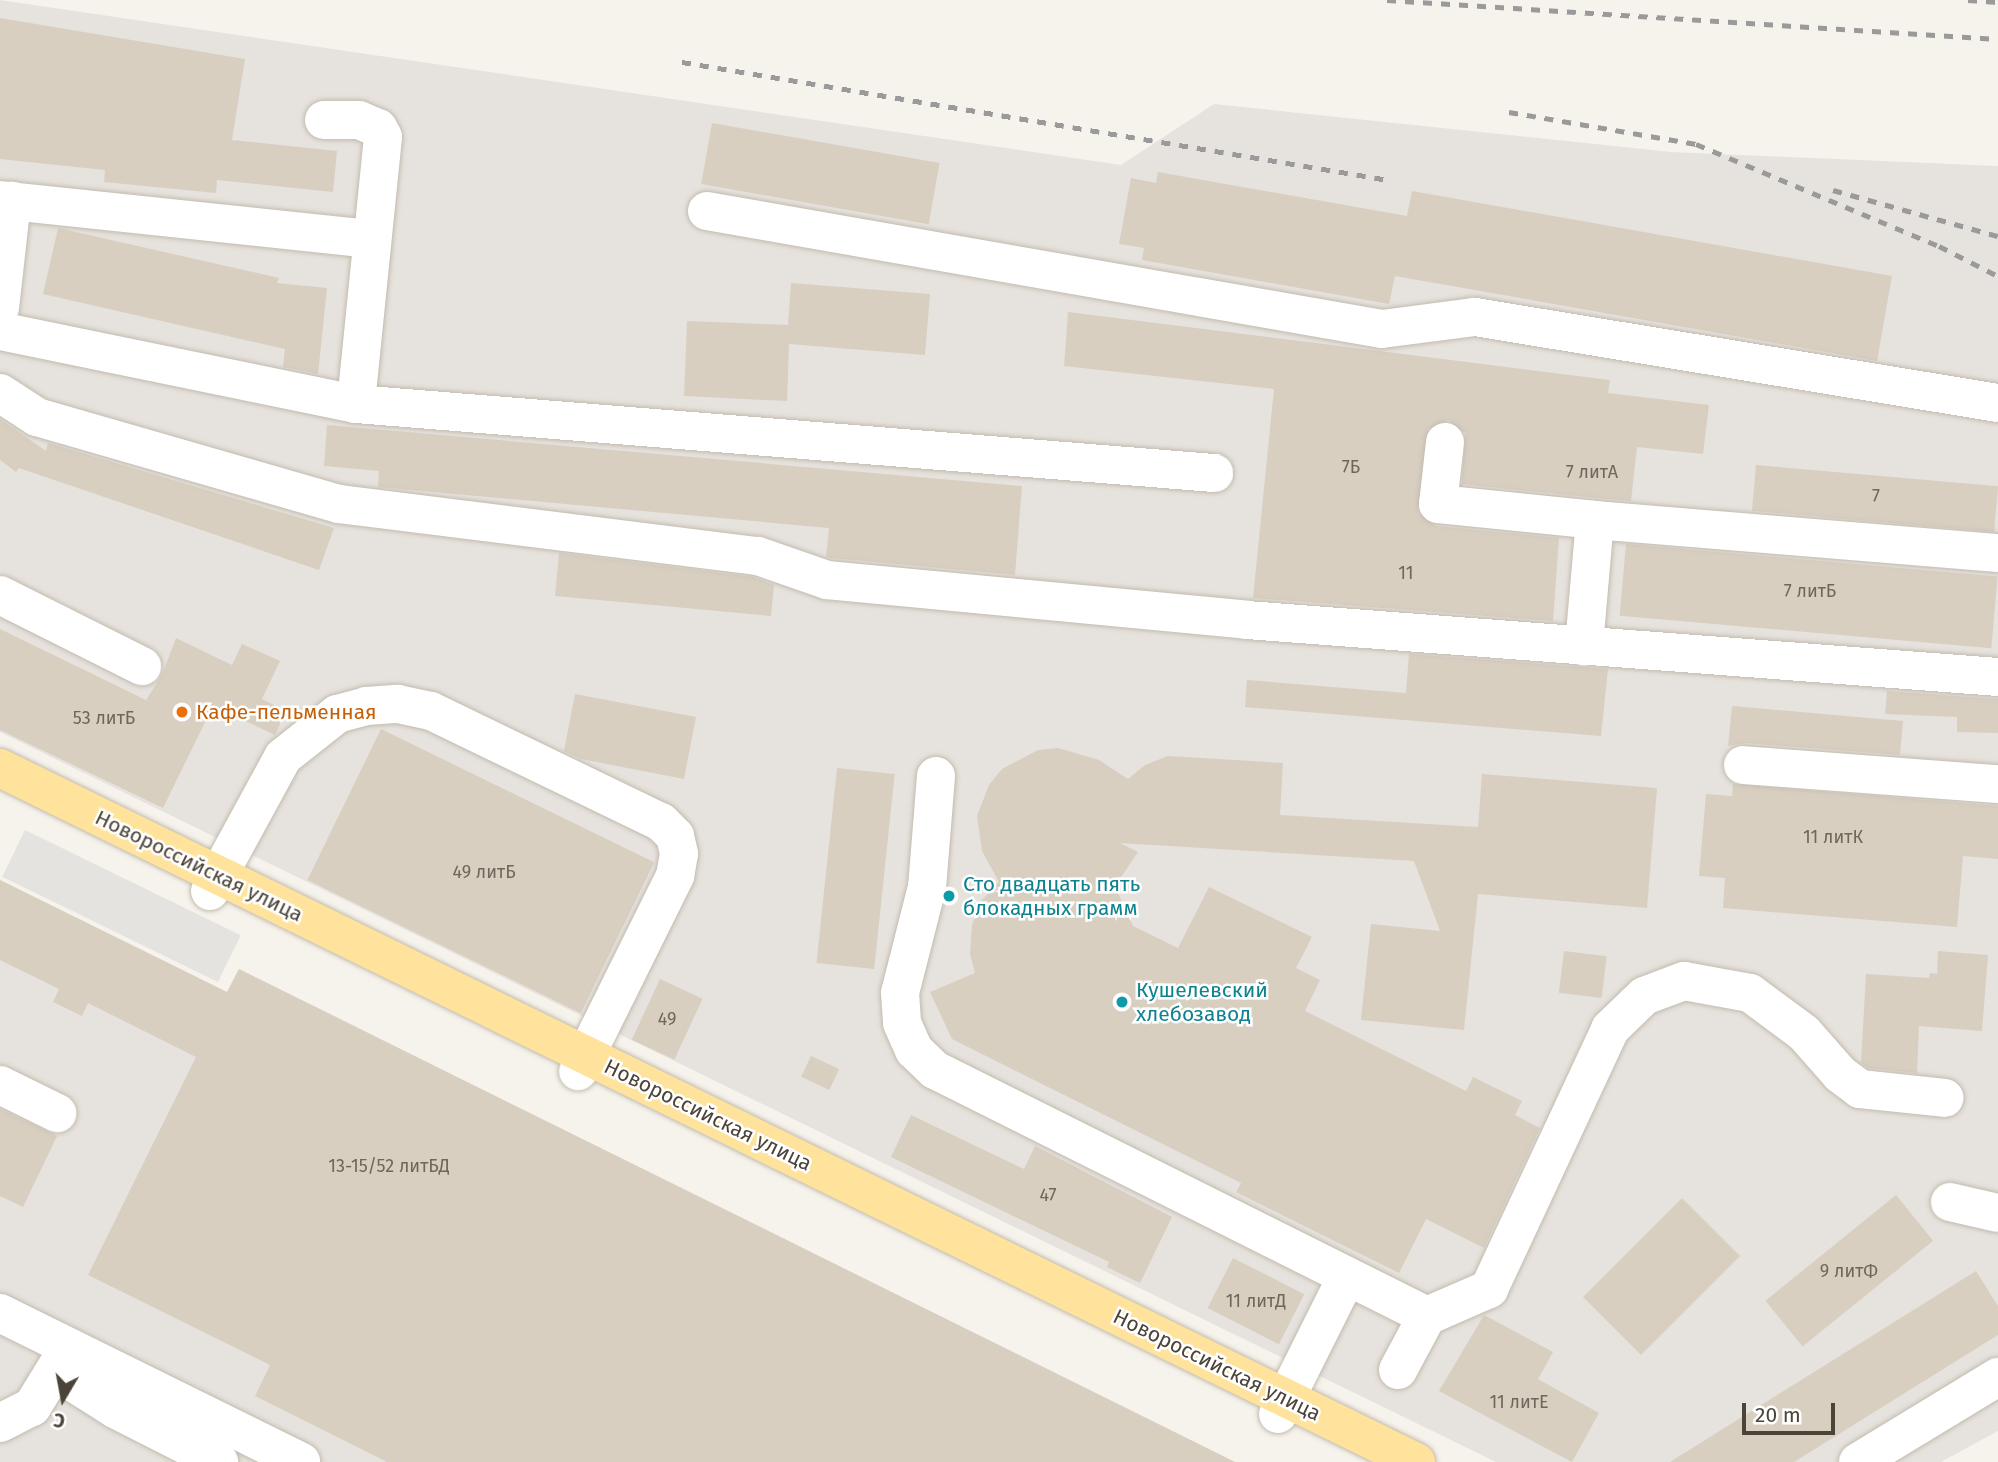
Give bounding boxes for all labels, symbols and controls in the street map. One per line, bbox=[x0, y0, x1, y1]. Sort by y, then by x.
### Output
house number: 7Б bbox=[1342, 456, 1360, 478]
house number: 7 литА bbox=[1566, 461, 1618, 483]
house number: 7 bbox=[1872, 485, 1880, 507]
house number: 11 bbox=[1398, 562, 1414, 584]
house number: 7 литБ bbox=[1784, 580, 1836, 602]
place label: Кафе-пельменная bbox=[196, 699, 377, 725]
marker: Кафе-пельменная bbox=[174, 704, 190, 720]
house number: 53 литБ bbox=[73, 707, 135, 729]
street label: Новороссийская улица bbox=[91, 805, 307, 927]
house number: 11 литК bbox=[1803, 826, 1863, 848]
house number: 49 литБ bbox=[452, 861, 516, 883]
place label: Сто двадцать пять блокадных грамм bbox=[963, 871, 1140, 921]
marker: Сто двадцать пять блокадных грамм bbox=[941, 888, 957, 904]
place label: Кушелевский хлебозавод bbox=[1136, 977, 1268, 1027]
marker: Кушелевский хлебозавод bbox=[1114, 994, 1130, 1010]
house number: 49 bbox=[658, 1008, 676, 1030]
street label: Новороссийская улица bbox=[600, 1054, 816, 1176]
house number: 13-15/52 литБД bbox=[328, 1155, 450, 1177]
house number: 47 bbox=[1039, 1184, 1057, 1206]
house number: 9 литФ bbox=[1820, 1260, 1878, 1282]
house number: 11 литД bbox=[1226, 1290, 1286, 1312]
street label: Новороссийская улица bbox=[1109, 1304, 1325, 1426]
north arrow bbox=[28, 1364, 98, 1434]
scale bar bbox=[1746, 1388, 1839, 1432]
house number: 11 литЕ bbox=[1489, 1391, 1549, 1413]
text: 20 m bbox=[1755, 1402, 1801, 1428]
text: С bbox=[52, 1408, 67, 1432]

